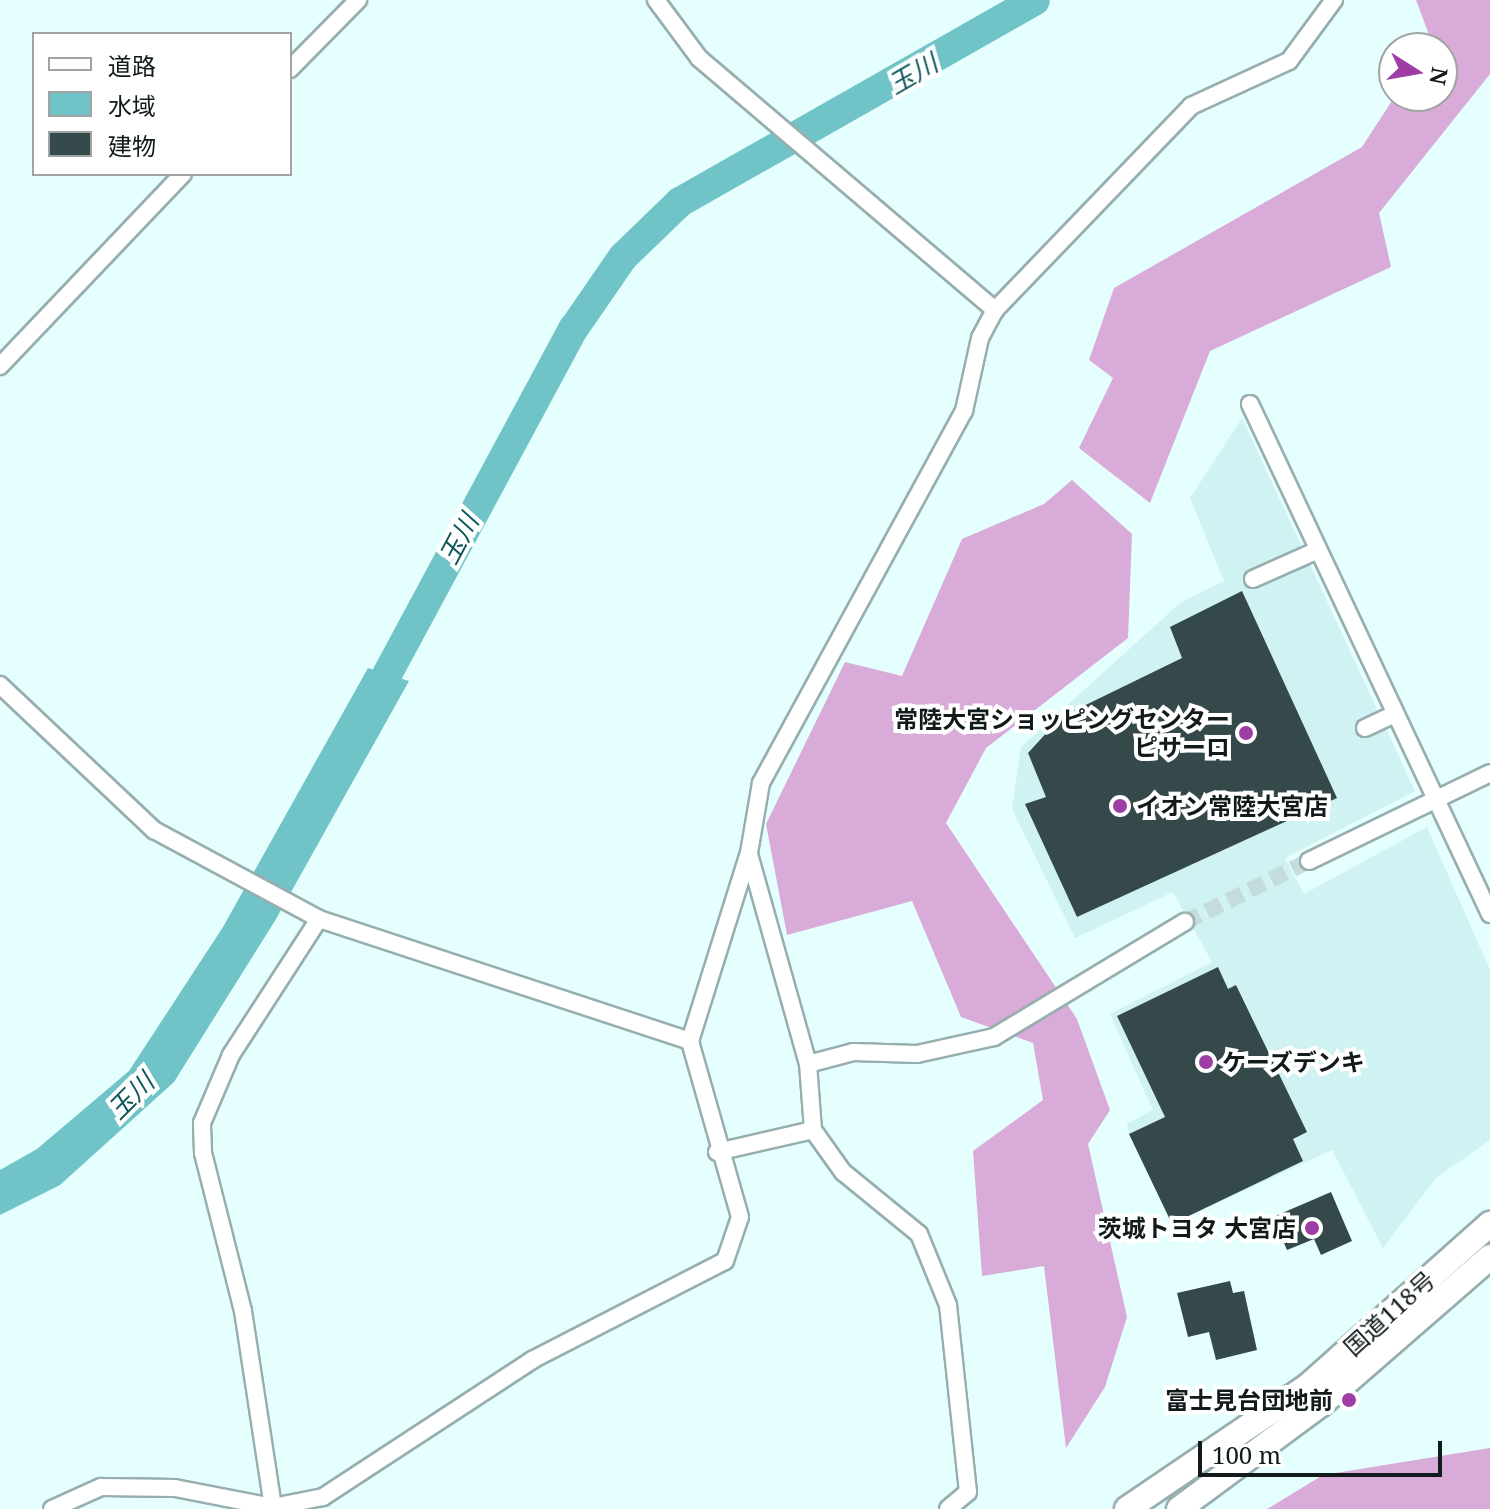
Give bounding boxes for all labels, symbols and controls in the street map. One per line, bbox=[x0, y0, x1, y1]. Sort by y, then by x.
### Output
legend bbox=[32, 32, 292, 176]
north arrow bbox=[1378, 32, 1458, 112]
water label: 玉川 bbox=[883, 47, 943, 101]
text: 道路 bbox=[108, 49, 156, 82]
text: N bbox=[1423, 65, 1456, 88]
text: 水域 bbox=[108, 89, 156, 122]
text: 建物 bbox=[108, 129, 156, 162]
water label: 玉川 bbox=[433, 509, 485, 569]
place label: 常陸大宮ショッピングセンター ピサーロ bbox=[894, 705, 1230, 761]
marker: 常陸大宮ショッピングセンター ピサーロ bbox=[1237, 724, 1255, 742]
place label: イオン常陸大宮店 bbox=[1136, 792, 1328, 820]
marker: イオン常陸大宮店 bbox=[1111, 797, 1129, 815]
place label: ケーズデンキ bbox=[1222, 1048, 1366, 1076]
marker: ケーズデンキ bbox=[1197, 1053, 1215, 1071]
water label: 玉川 bbox=[102, 1067, 160, 1125]
place label: 茨城トヨタ 大宮店 bbox=[1098, 1214, 1296, 1242]
marker: 茨城トヨタ 大宮店 bbox=[1303, 1219, 1321, 1237]
street label: 国道118号 bbox=[1338, 1265, 1440, 1361]
place label: 富士見台団地前 bbox=[1165, 1386, 1333, 1414]
marker: 富士見台団地前 bbox=[1340, 1391, 1358, 1409]
scale bar bbox=[1202, 1425, 1446, 1475]
text: 100 m bbox=[1212, 1438, 1281, 1471]

